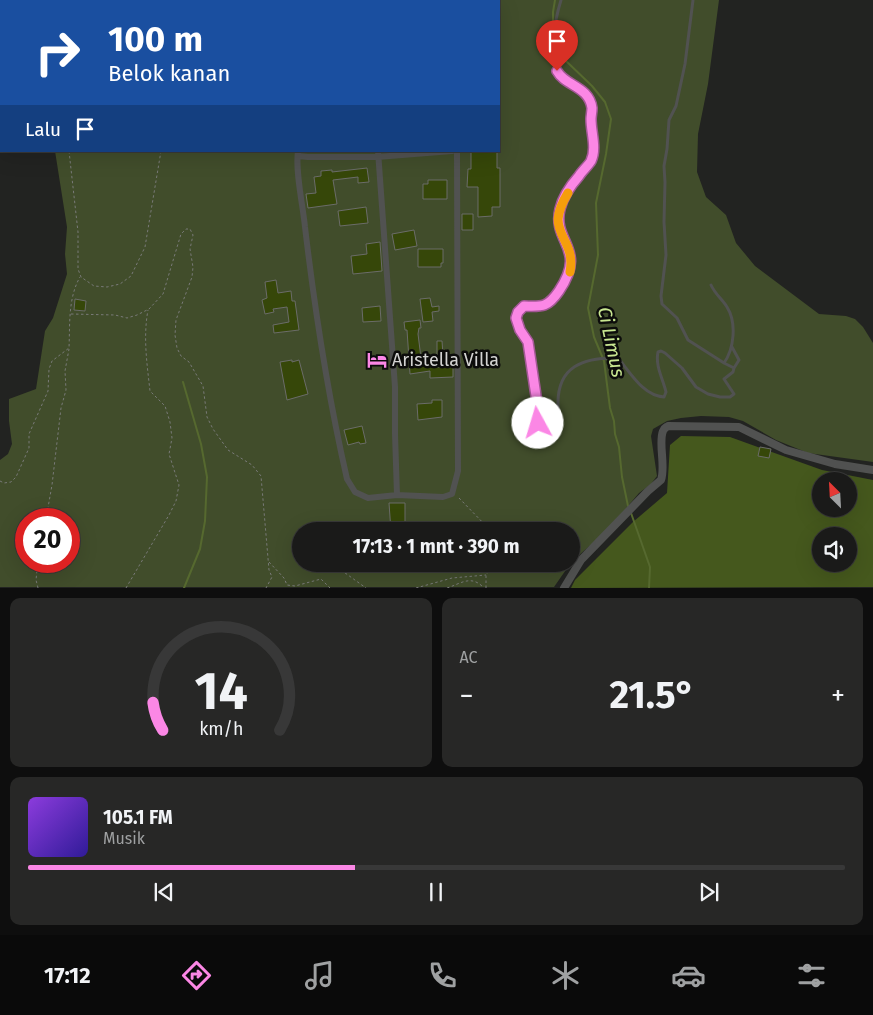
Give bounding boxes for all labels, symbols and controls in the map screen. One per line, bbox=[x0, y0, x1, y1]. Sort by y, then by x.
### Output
text: 100 m bbox=[108, 18, 203, 60]
icon: right bbox=[25, 20, 90, 85]
pin bbox=[536, 20, 578, 71]
icon: arrive bbox=[543, 27, 571, 55]
text: Belok kanan bbox=[108, 60, 230, 87]
icon: arrive bbox=[71, 115, 99, 143]
text: Lalu bbox=[25, 118, 61, 141]
water label: Ci Limus bbox=[593, 305, 630, 380]
hotel icon: Aristella Villa bbox=[366, 349, 388, 371]
place label: Aristella Villa bbox=[392, 349, 499, 371]
position arrow bbox=[511, 396, 563, 448]
north arrow bbox=[812, 472, 858, 518]
map controls bbox=[812, 472, 857, 572]
speed limit sign: 20 bbox=[15, 508, 80, 573]
button: sound bbox=[812, 527, 857, 572]
text: 17:13 · 1 mnt · 390 m bbox=[352, 535, 520, 558]
text: AC bbox=[460, 648, 477, 667]
text: 14 bbox=[194, 660, 248, 723]
text: 21.5° bbox=[609, 672, 695, 718]
text: − bbox=[460, 679, 474, 712]
text: + bbox=[831, 679, 845, 712]
text: km/h bbox=[199, 718, 243, 740]
text: 105.1 FM bbox=[103, 806, 173, 829]
text: Musik bbox=[103, 829, 145, 848]
icon: previous bbox=[150, 878, 178, 906]
icon: pause bbox=[422, 878, 450, 906]
icon: next bbox=[695, 878, 723, 906]
icon: directions bbox=[179, 958, 214, 993]
icon: music bbox=[302, 958, 337, 993]
icon: phone bbox=[425, 958, 460, 993]
icon: climate bbox=[548, 958, 583, 993]
icon: car bbox=[671, 958, 706, 993]
icon: filters bbox=[794, 958, 829, 993]
text: 17:12 bbox=[44, 962, 91, 989]

